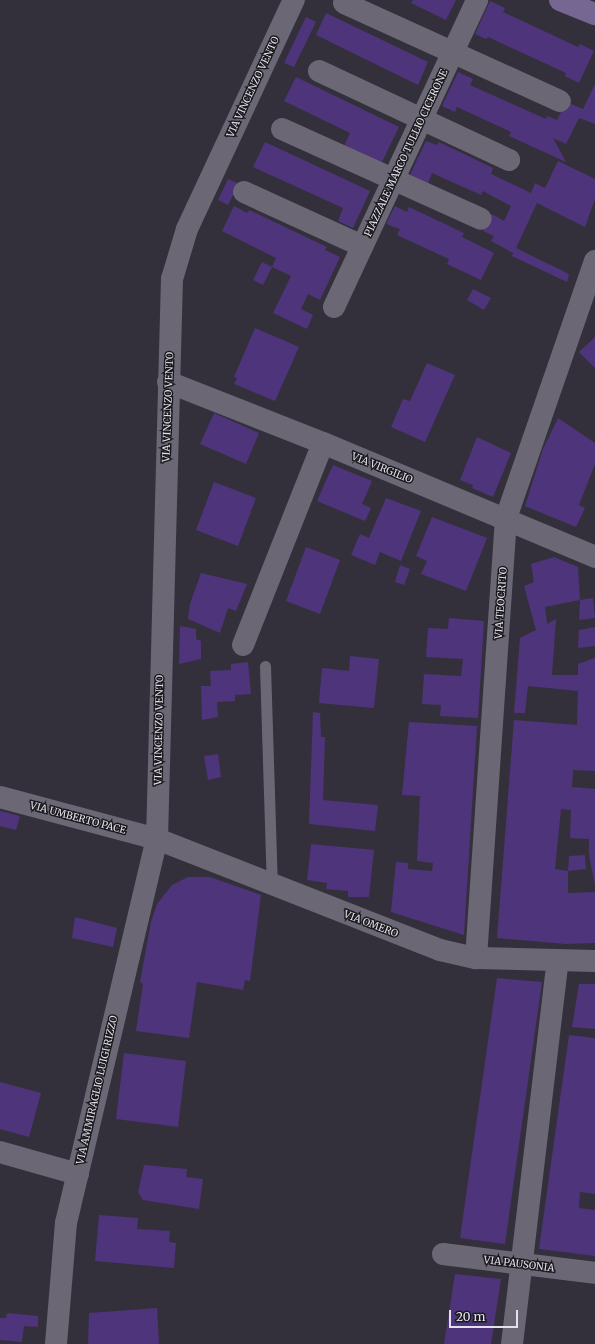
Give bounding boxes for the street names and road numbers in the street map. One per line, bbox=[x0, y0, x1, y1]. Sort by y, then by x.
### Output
street label: VIA VINCENZO VENTO bbox=[224, 34, 282, 140]
street label: PIAZZALE MARCO TULLIO CICERONE bbox=[362, 68, 450, 238]
street label: VIA VINCENZO VENTO bbox=[160, 352, 176, 462]
street label: VIA VIRGILIO bbox=[350, 450, 414, 486]
street label: VIA TEOCRITO bbox=[492, 567, 510, 639]
street label: VIA VINCENZO VENTO bbox=[152, 675, 166, 785]
street label: VIA UMBERTO PACE bbox=[29, 799, 127, 837]
street label: VIA OMERO bbox=[342, 908, 400, 940]
street label: VIA AMMIRAGLIO LUIGI RIZZO bbox=[74, 1014, 120, 1166]
street label: VIA PAUSONIA bbox=[483, 1254, 555, 1274]

